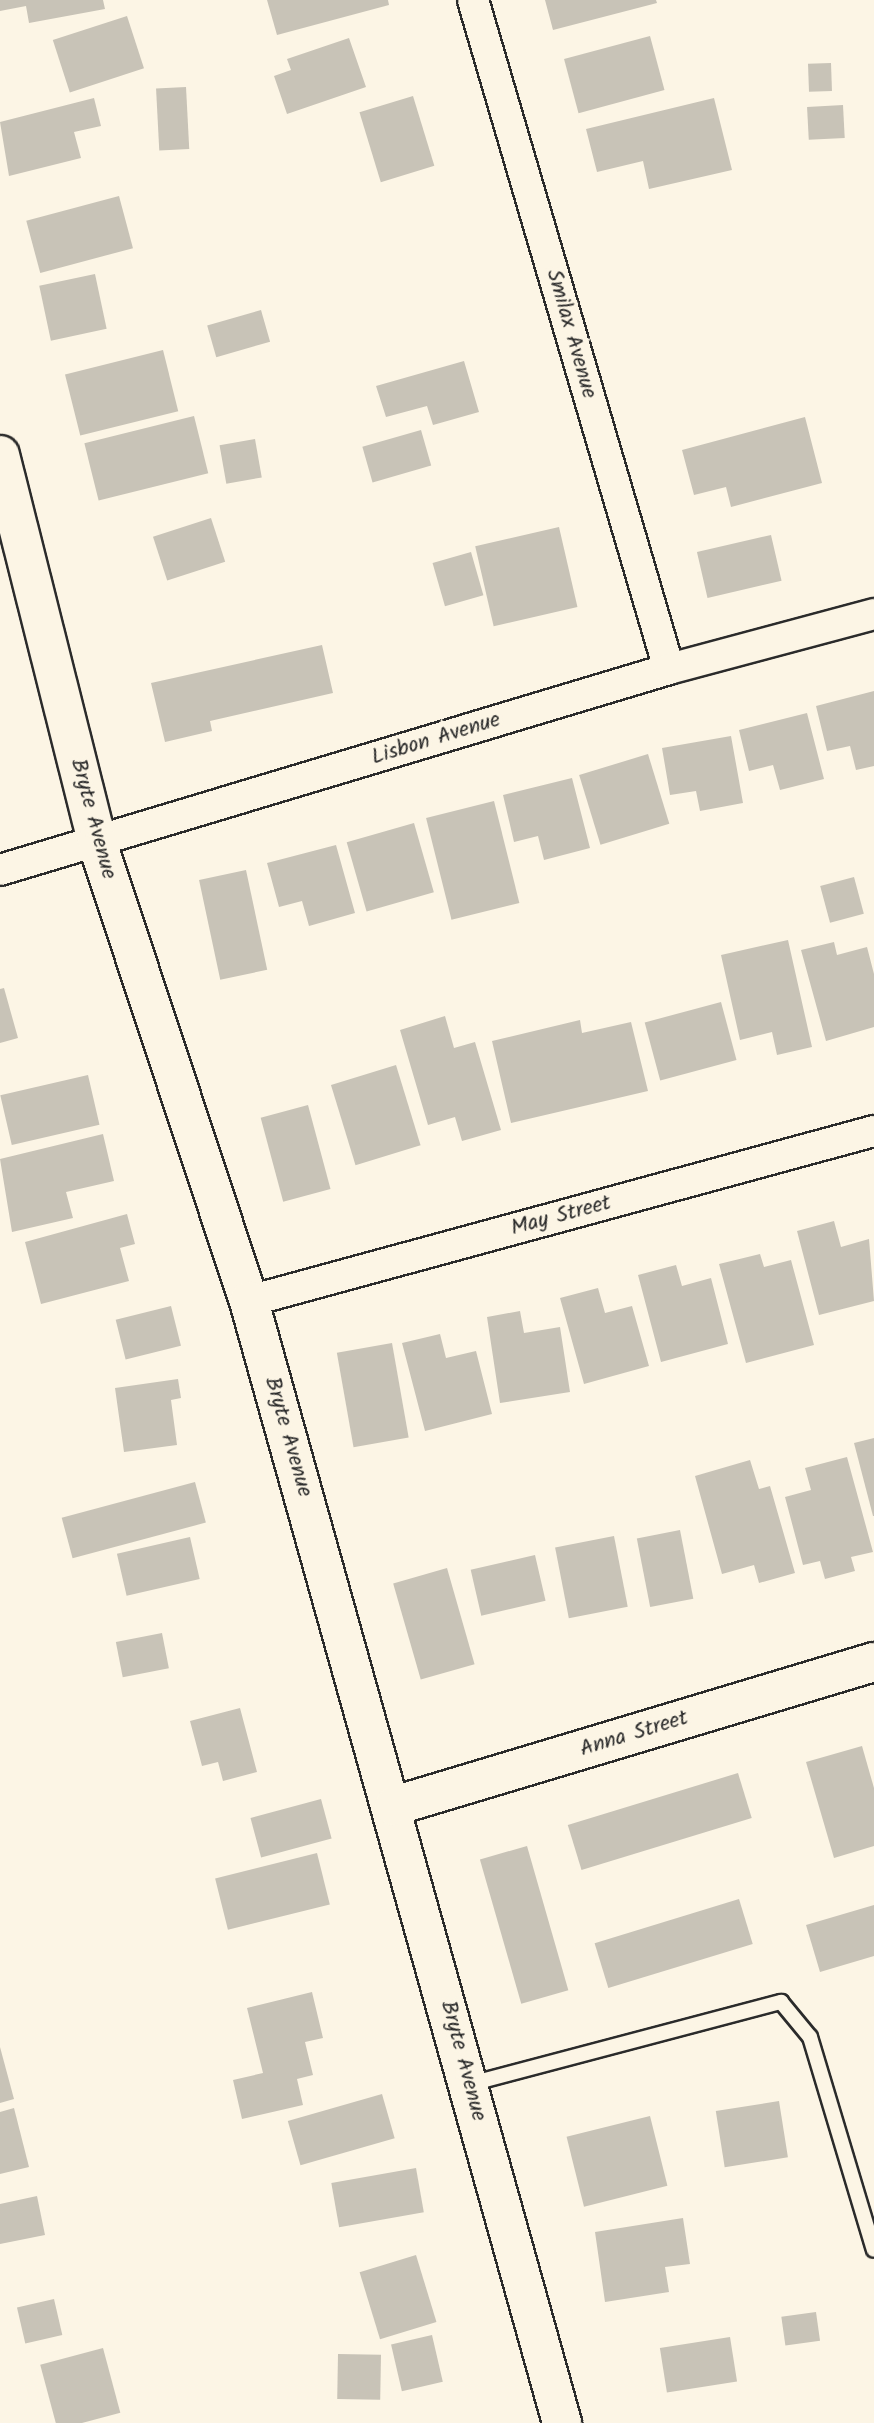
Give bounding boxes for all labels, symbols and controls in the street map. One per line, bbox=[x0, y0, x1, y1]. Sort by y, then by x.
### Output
street label: Smilax Avenue bbox=[540, 266, 602, 402]
street label: Lisbon Avenue bbox=[368, 707, 504, 771]
street label: Bryte Avenue bbox=[64, 756, 122, 882]
street label: May Street bbox=[508, 1190, 614, 1242]
street label: Bryte Avenue bbox=[258, 1374, 318, 1500]
street label: Anna Street bbox=[577, 1705, 691, 1763]
street label: Bryte Avenue bbox=[434, 1998, 492, 2124]

